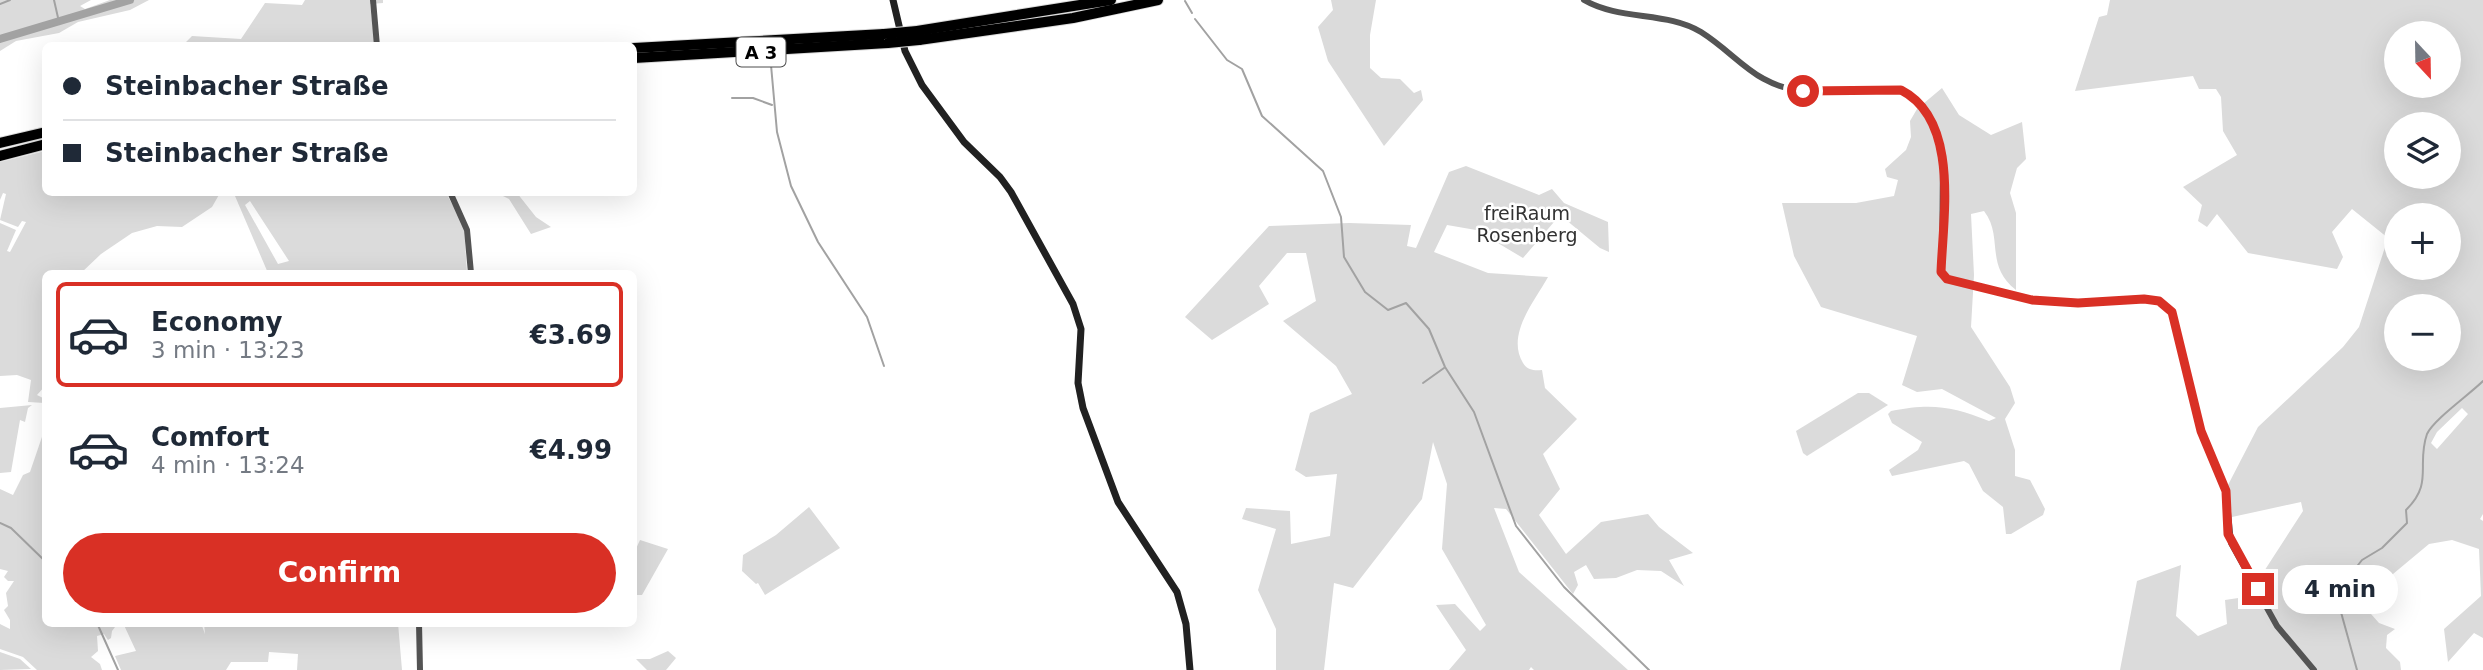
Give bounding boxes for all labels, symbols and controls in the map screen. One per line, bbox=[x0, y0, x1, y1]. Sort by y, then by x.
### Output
north arrow bbox=[2384, 21, 2460, 98]
map controls bbox=[2384, 21, 2461, 371]
road number: A 3 bbox=[736, 38, 786, 66]
text: Steinbacher Straße bbox=[105, 71, 389, 101]
route start bbox=[1787, 75, 1819, 107]
button: layers bbox=[2384, 112, 2461, 189]
text: Steinbacher Straße bbox=[105, 138, 389, 168]
park label: freiRaum Rosenberg bbox=[1477, 202, 1577, 246]
button: + bbox=[2384, 203, 2461, 280]
button: − bbox=[2384, 294, 2461, 371]
icon: car bbox=[67, 303, 130, 366]
text: Economy bbox=[151, 307, 282, 337]
text: €3.69 bbox=[530, 320, 612, 350]
text: 3 min · 13:23 bbox=[151, 337, 305, 363]
icon: car bbox=[67, 418, 130, 481]
text: Comfort bbox=[151, 422, 269, 452]
text: €4.99 bbox=[530, 435, 612, 465]
text: 4 min · 13:24 bbox=[151, 452, 305, 478]
button: Confirm bbox=[63, 533, 616, 613]
callout: 4 min bbox=[2282, 564, 2398, 614]
route end bbox=[2242, 573, 2274, 605]
text: 4 min bbox=[2304, 576, 2376, 602]

